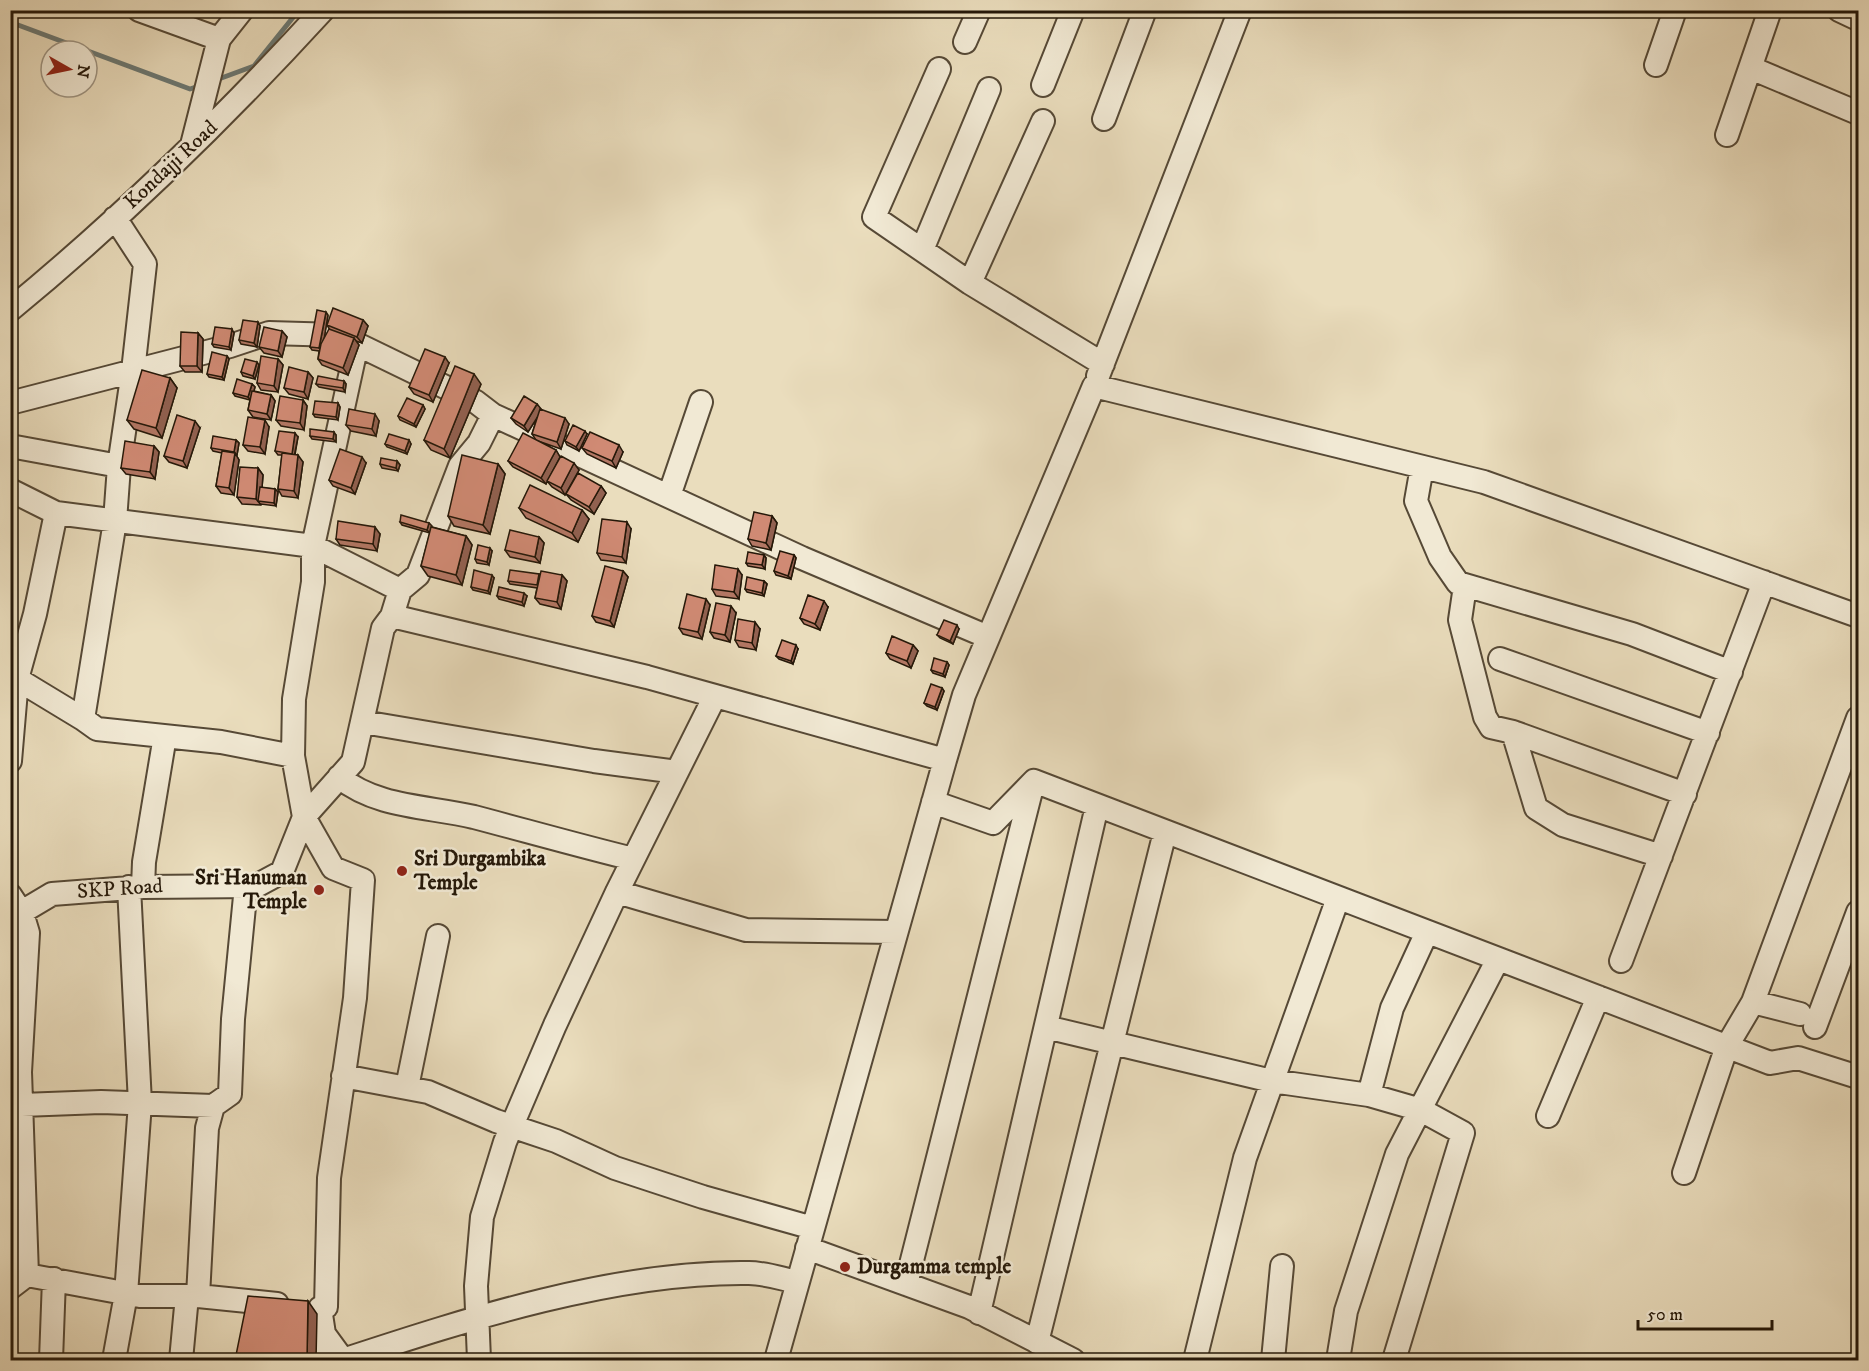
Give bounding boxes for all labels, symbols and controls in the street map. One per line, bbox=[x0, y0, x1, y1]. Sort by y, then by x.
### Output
north arrow bbox=[39, 39, 99, 99]
text: N bbox=[72, 63, 94, 79]
street label: Kondajji Road bbox=[119, 115, 224, 215]
place label: Sri Durgambika Temple bbox=[413, 846, 547, 896]
marker: Sri Durgambika Temple bbox=[395, 864, 409, 878]
place label: Sri Hanuman Temple bbox=[195, 865, 308, 915]
street label: SKP Road bbox=[76, 873, 164, 905]
marker: Sri Hanuman Temple bbox=[312, 883, 326, 897]
place label: Durgamma temple bbox=[857, 1254, 1012, 1280]
marker: Durgamma temple bbox=[838, 1260, 852, 1274]
scale bar bbox=[1638, 1293, 1772, 1331]
text: 50 m bbox=[1647, 1304, 1683, 1326]

